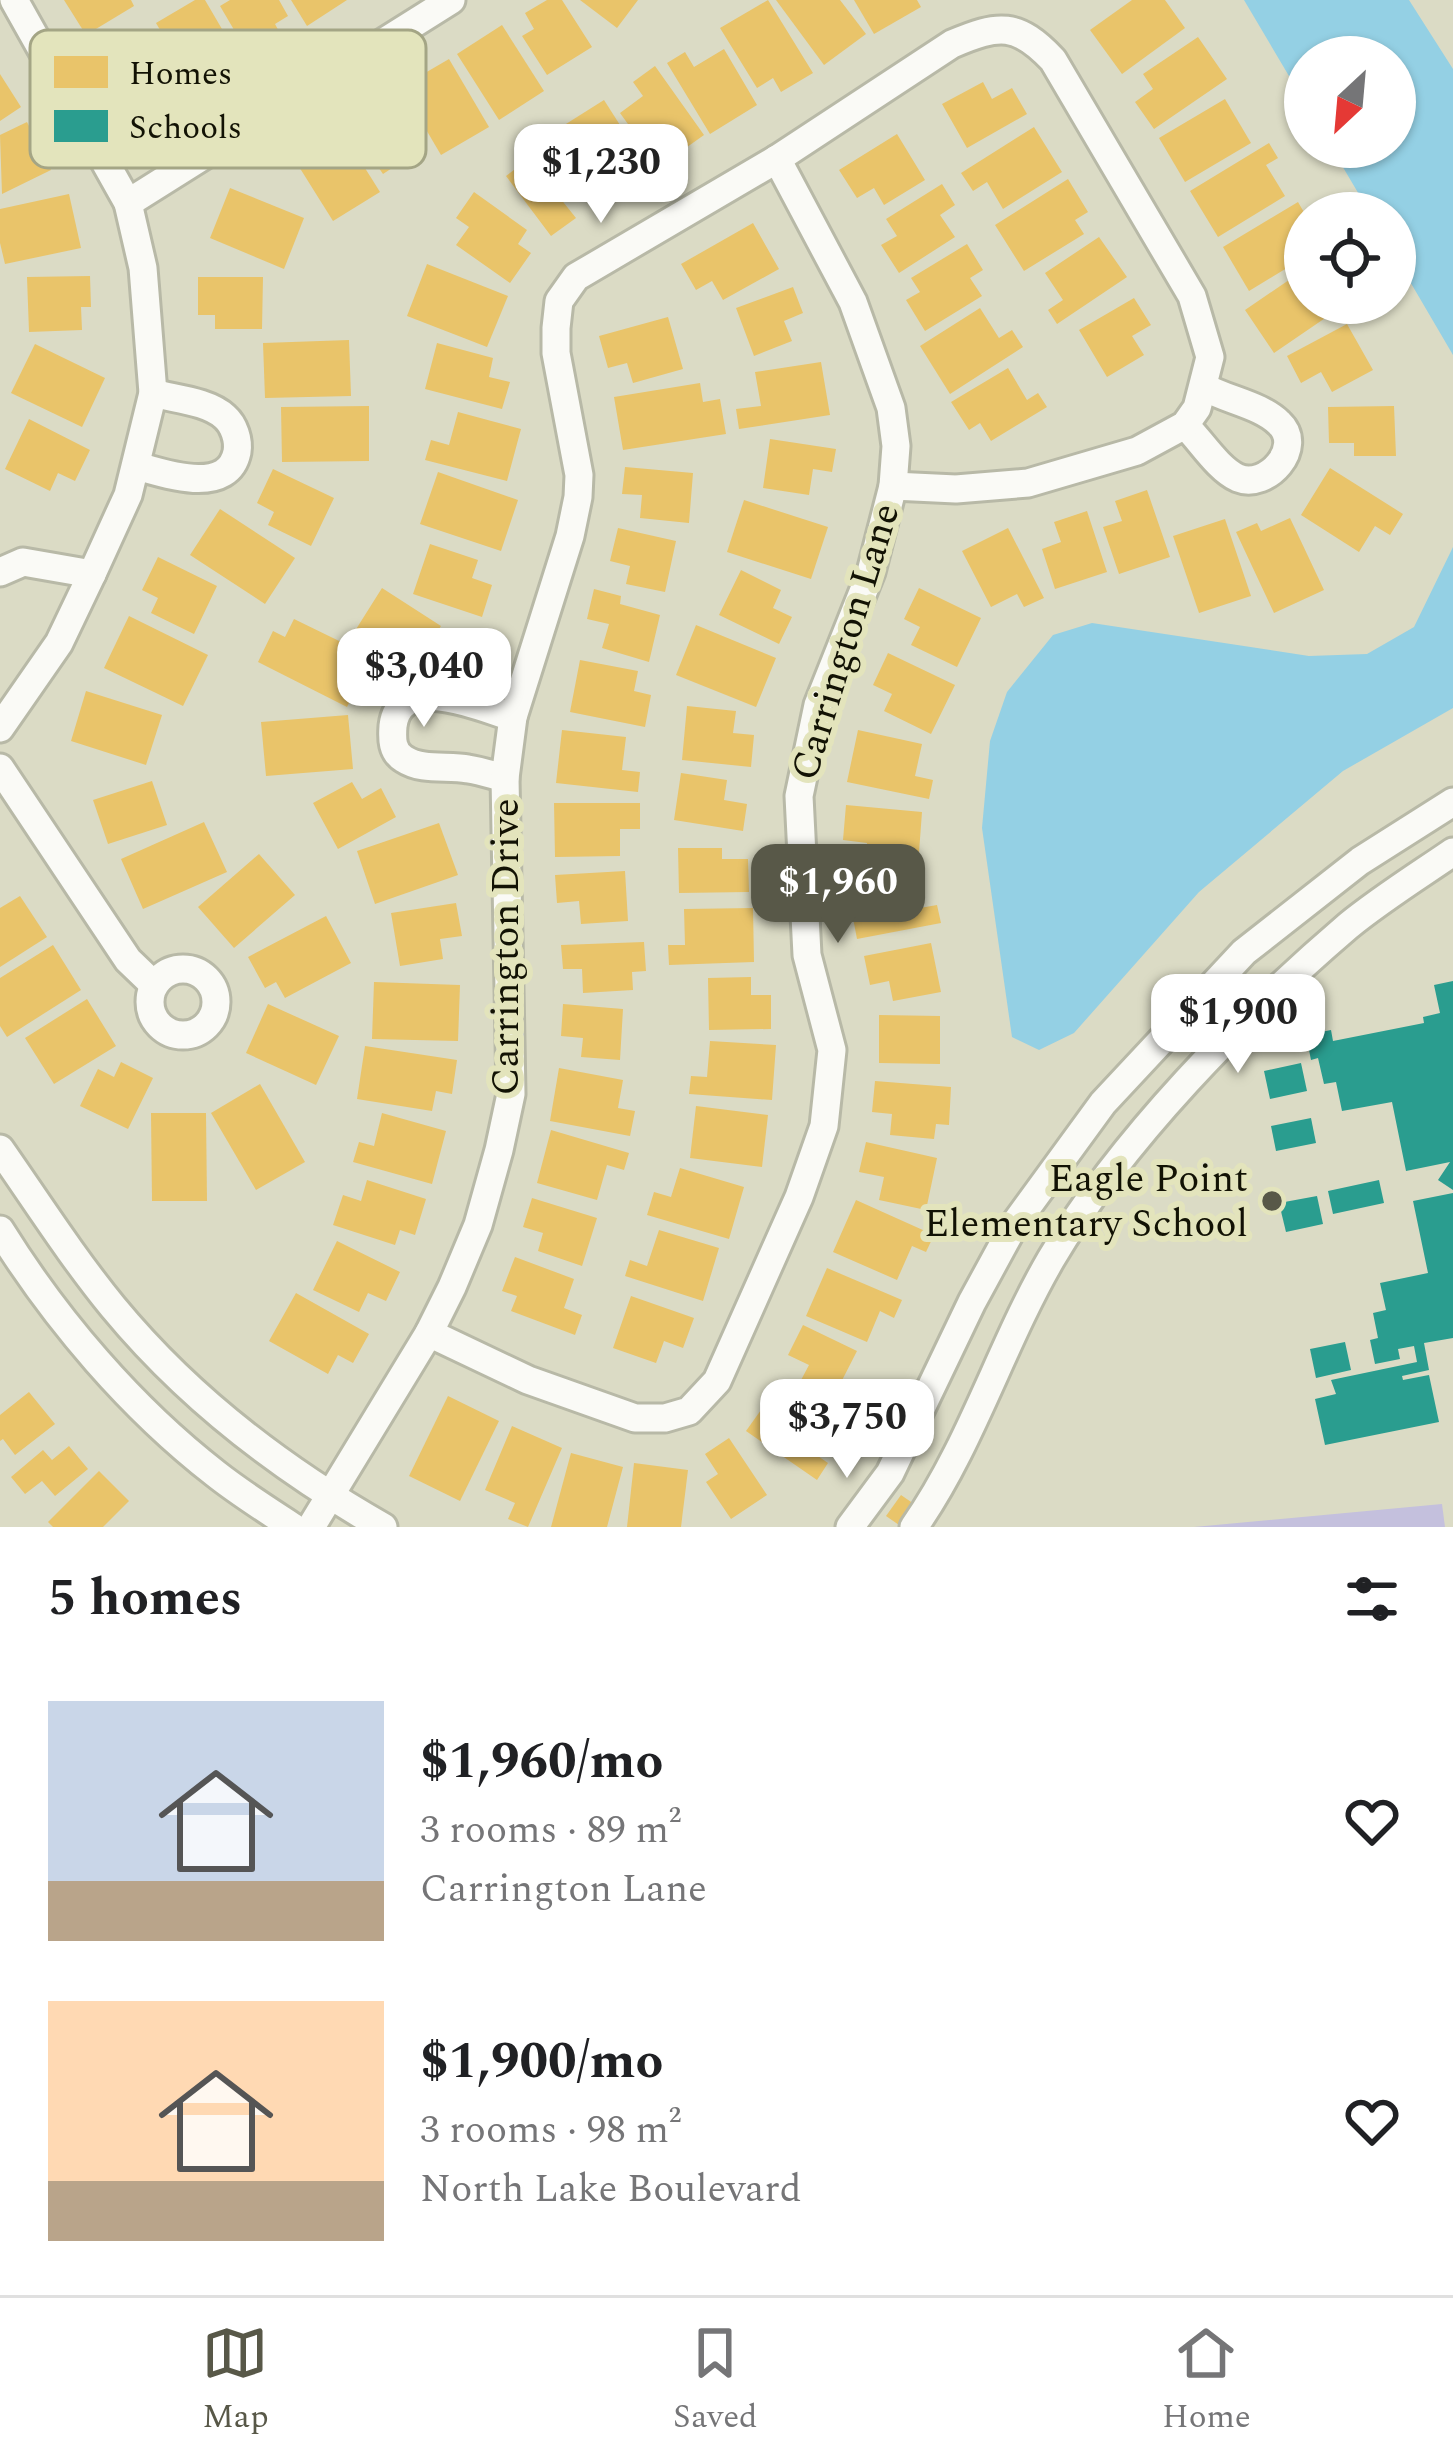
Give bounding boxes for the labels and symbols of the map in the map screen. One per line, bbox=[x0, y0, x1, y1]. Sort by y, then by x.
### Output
legend bbox=[30, 30, 426, 168]
north arrow bbox=[1284, 36, 1416, 168]
text: Homes bbox=[129, 49, 232, 99]
text: Schools bbox=[129, 103, 242, 153]
pin: $1,230 bbox=[503, 124, 699, 226]
street label: Carrington Lane bbox=[776, 496, 916, 788]
pin: $3,040 bbox=[326, 628, 522, 730]
street label: Carrington Drive bbox=[477, 798, 536, 1096]
pin: $1,960 bbox=[740, 844, 936, 946]
pin: $1,900 bbox=[1140, 974, 1336, 1076]
place label: Eagle Point Elementary School bbox=[924, 1150, 1248, 1254]
marker: Eagle Point Elementary School bbox=[1259, 1188, 1285, 1214]
pin: $3,750 bbox=[749, 1379, 945, 1481]

